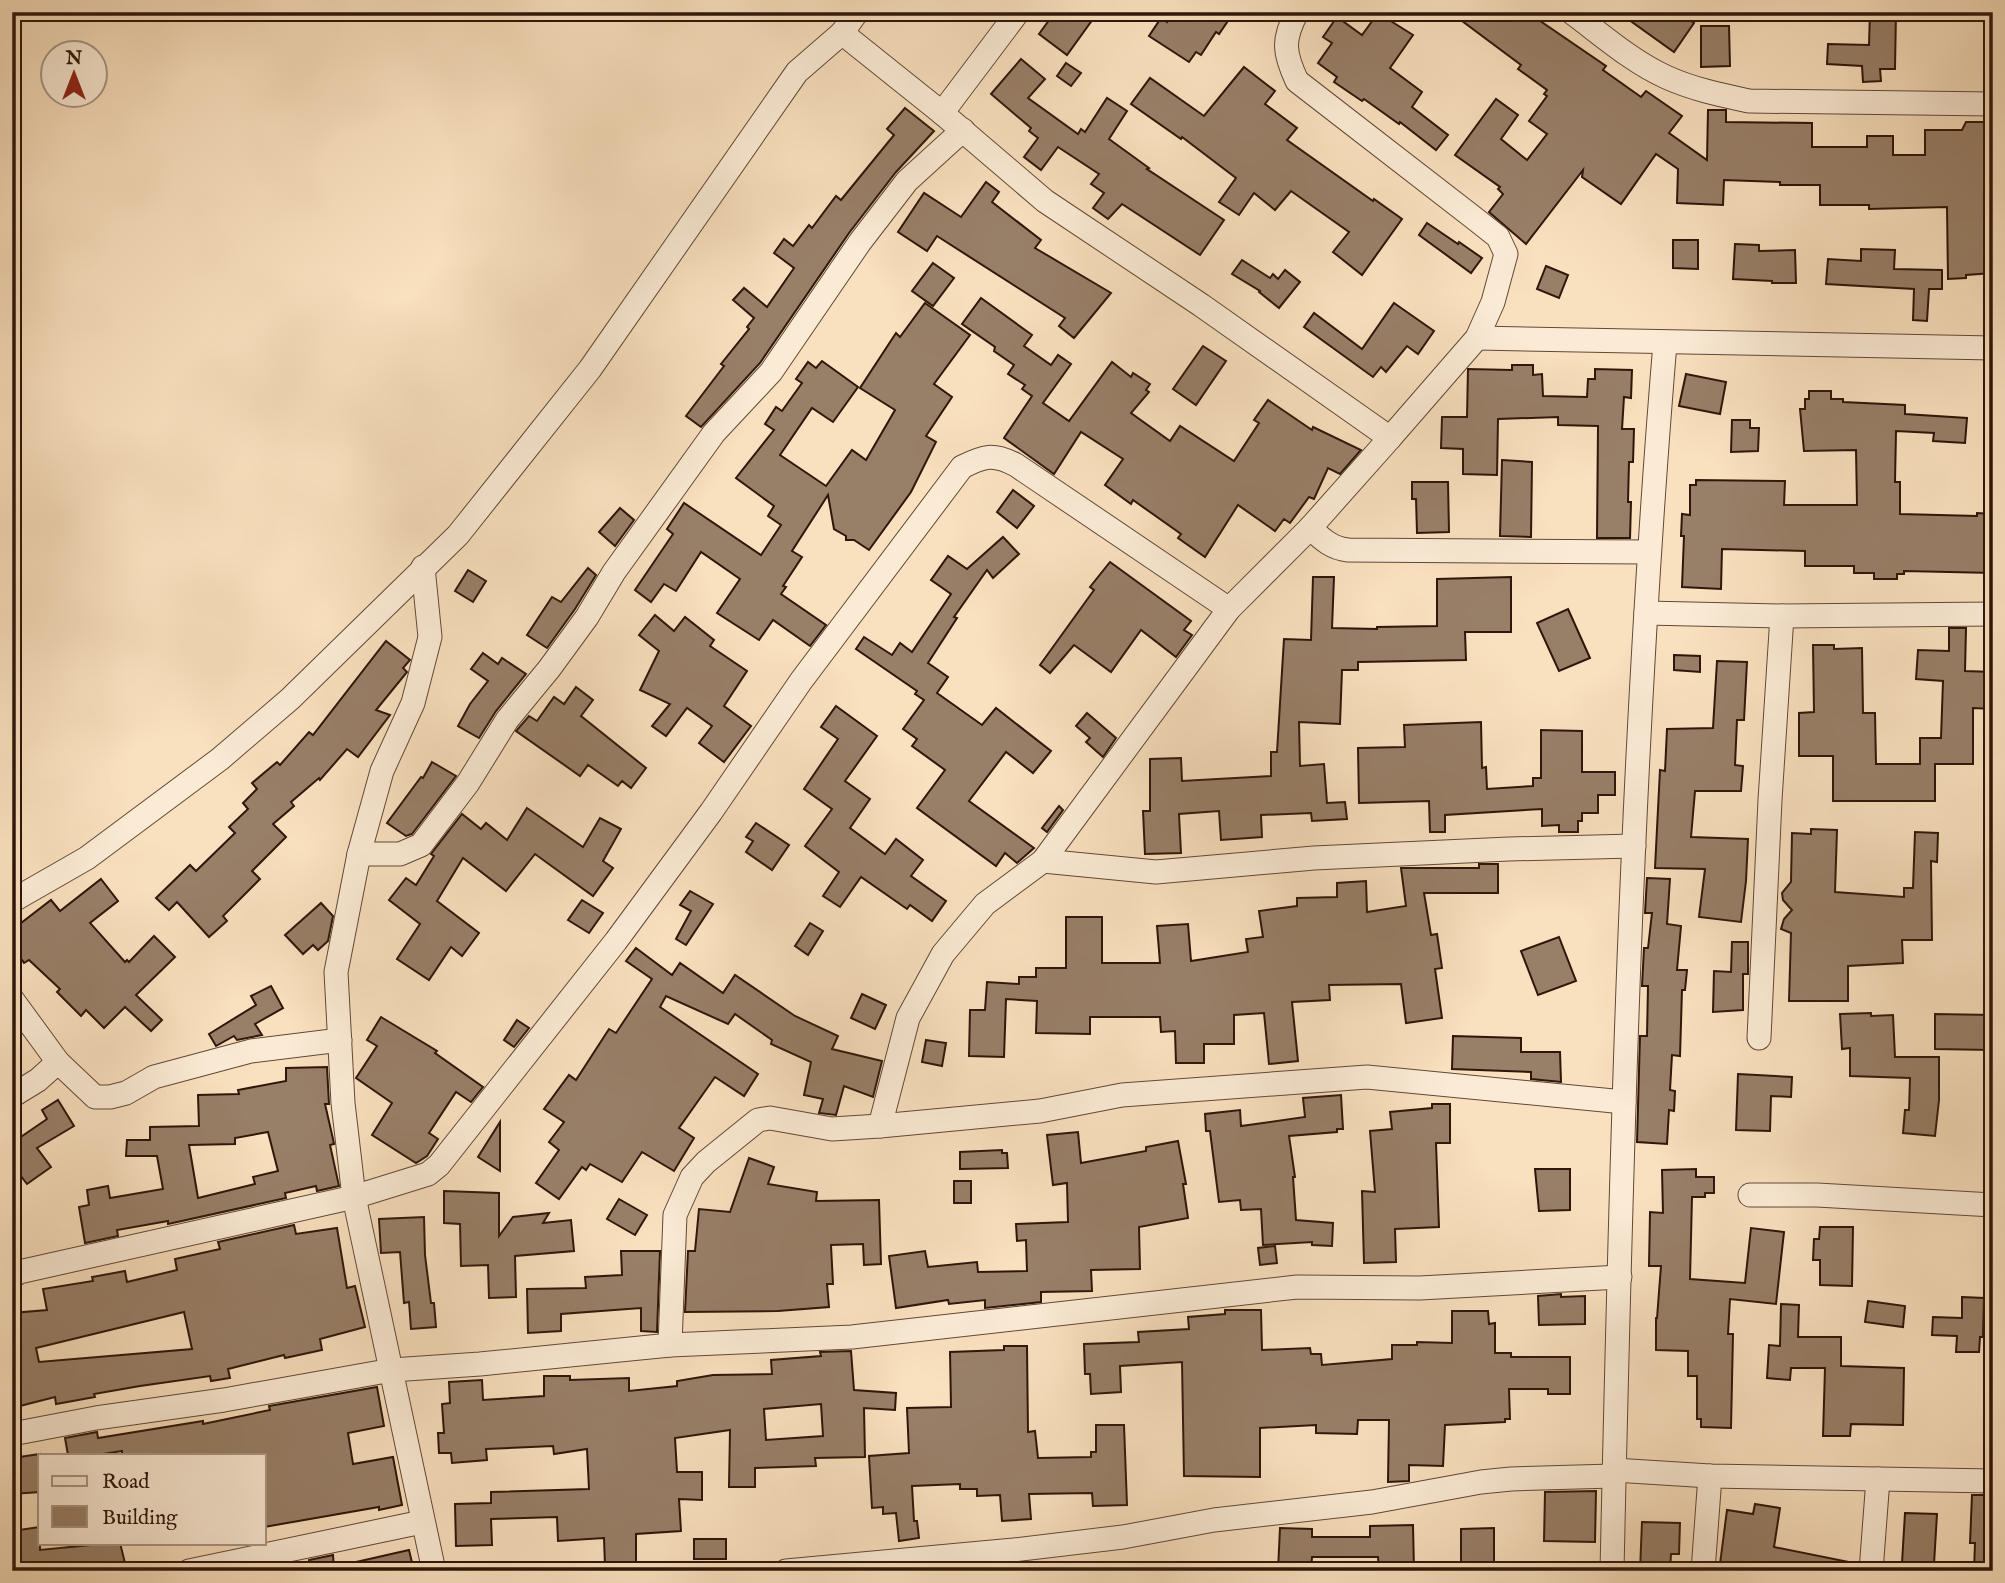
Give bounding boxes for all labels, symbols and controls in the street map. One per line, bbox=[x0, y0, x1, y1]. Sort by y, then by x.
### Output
north arrow bbox=[38, 38, 108, 108]
text: N bbox=[65, 47, 83, 71]
legend bbox=[38, 1454, 266, 1544]
text: Road bbox=[102, 1469, 150, 1496]
text: Building bbox=[102, 1505, 178, 1532]

